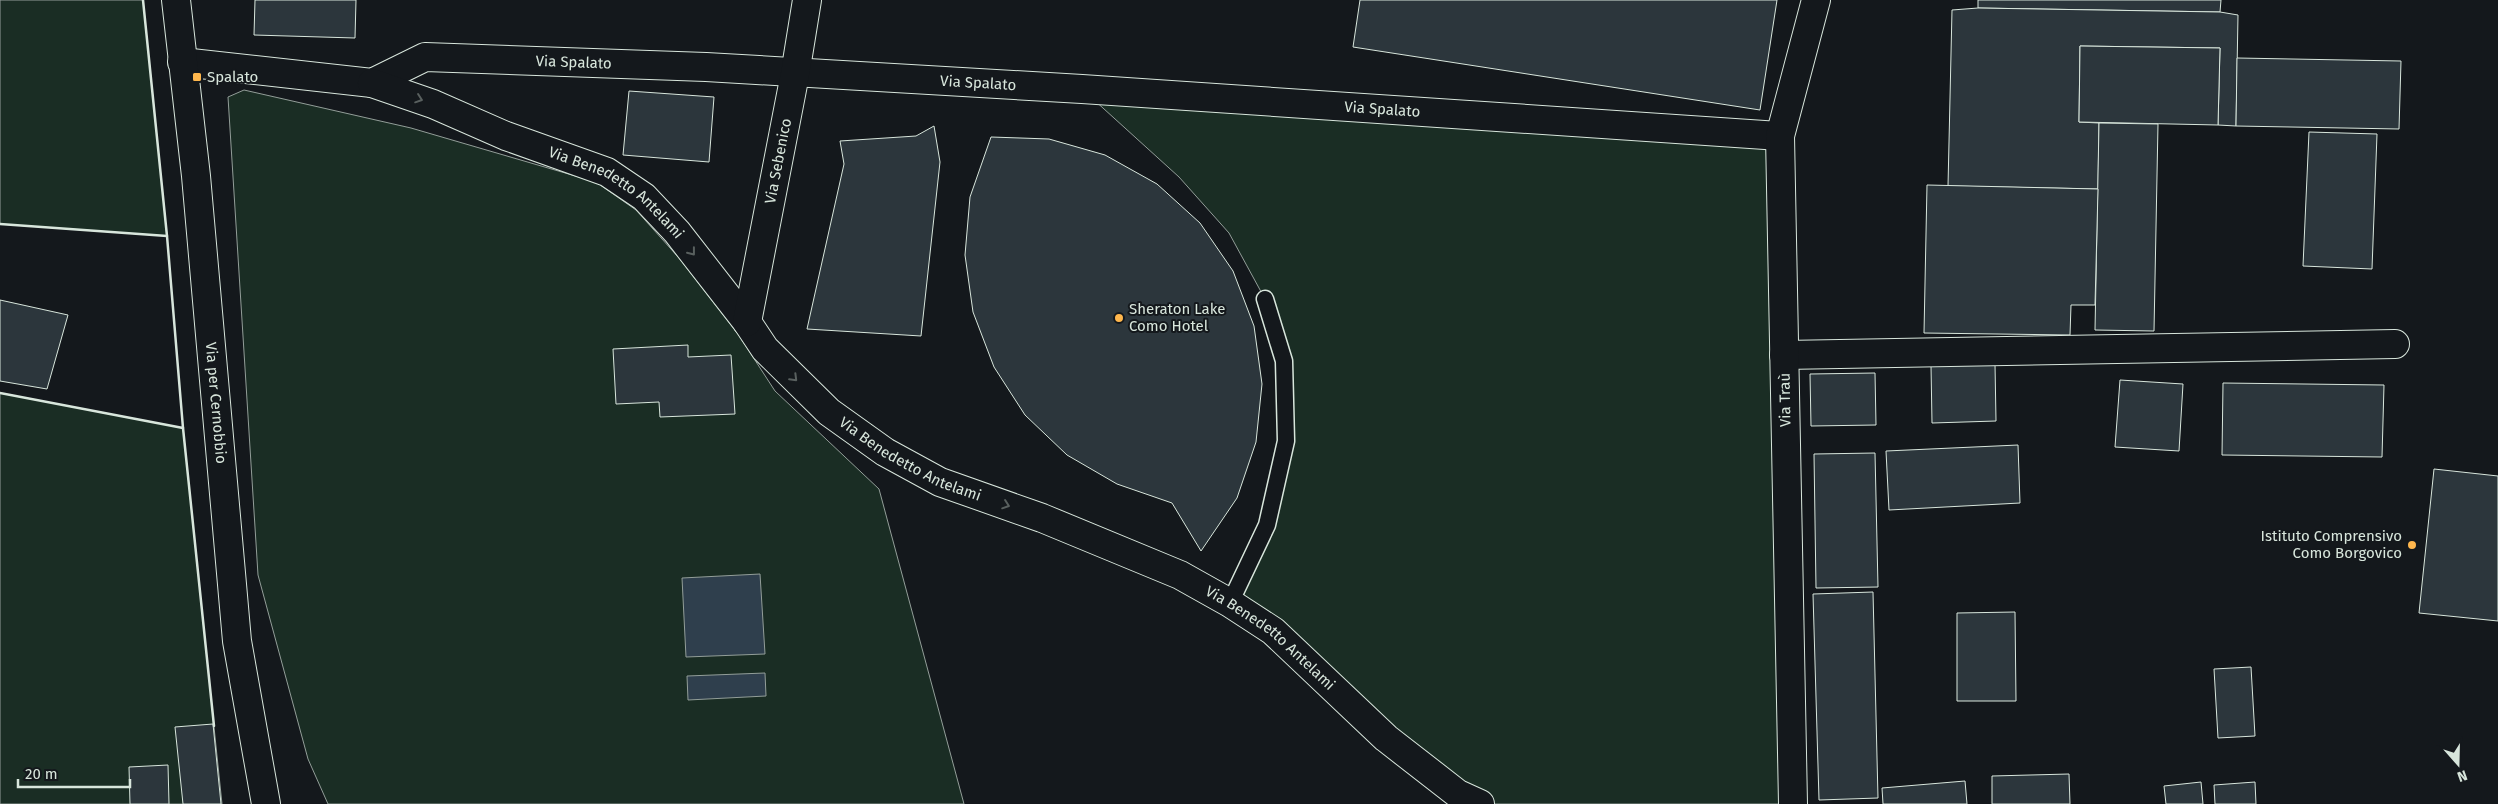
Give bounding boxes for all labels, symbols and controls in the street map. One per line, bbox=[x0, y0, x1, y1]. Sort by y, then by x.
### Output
street label: Via Spalato bbox=[535, 52, 612, 73]
place label: Spalato bbox=[207, 68, 258, 86]
marker: Spalato bbox=[191, 71, 203, 83]
street label: Via Spalato bbox=[940, 72, 1017, 94]
one-way arrow bbox=[414, 93, 422, 103]
street label: Via Spalato bbox=[1344, 98, 1421, 121]
street label: Via Sebenico bbox=[761, 117, 795, 205]
street label: Via Benedetto Antelami bbox=[546, 143, 688, 242]
one-way arrow bbox=[687, 246, 695, 255]
place label: Sheraton Lake Como Hotel bbox=[1129, 300, 1225, 335]
marker: Sheraton Lake Como Hotel bbox=[1113, 312, 1125, 324]
street label: Via per Cernobbio bbox=[202, 341, 230, 465]
one-way arrow bbox=[788, 372, 797, 381]
street label: Via Traù bbox=[1776, 373, 1794, 427]
street label: Via Benedetto Antelami bbox=[836, 413, 984, 505]
one-way arrow bbox=[1001, 499, 1009, 509]
place label: Istituto Comprensivo Como Borgovico bbox=[2261, 527, 2402, 562]
marker: Istituto Comprensivo Como Borgovico bbox=[2406, 539, 2418, 551]
street label: Via Benedetto Antelami bbox=[1202, 582, 1339, 694]
north arrow bbox=[2433, 739, 2483, 789]
scale bar bbox=[18, 756, 130, 788]
text: 20 m bbox=[25, 765, 58, 783]
text: N bbox=[2455, 766, 2470, 785]

